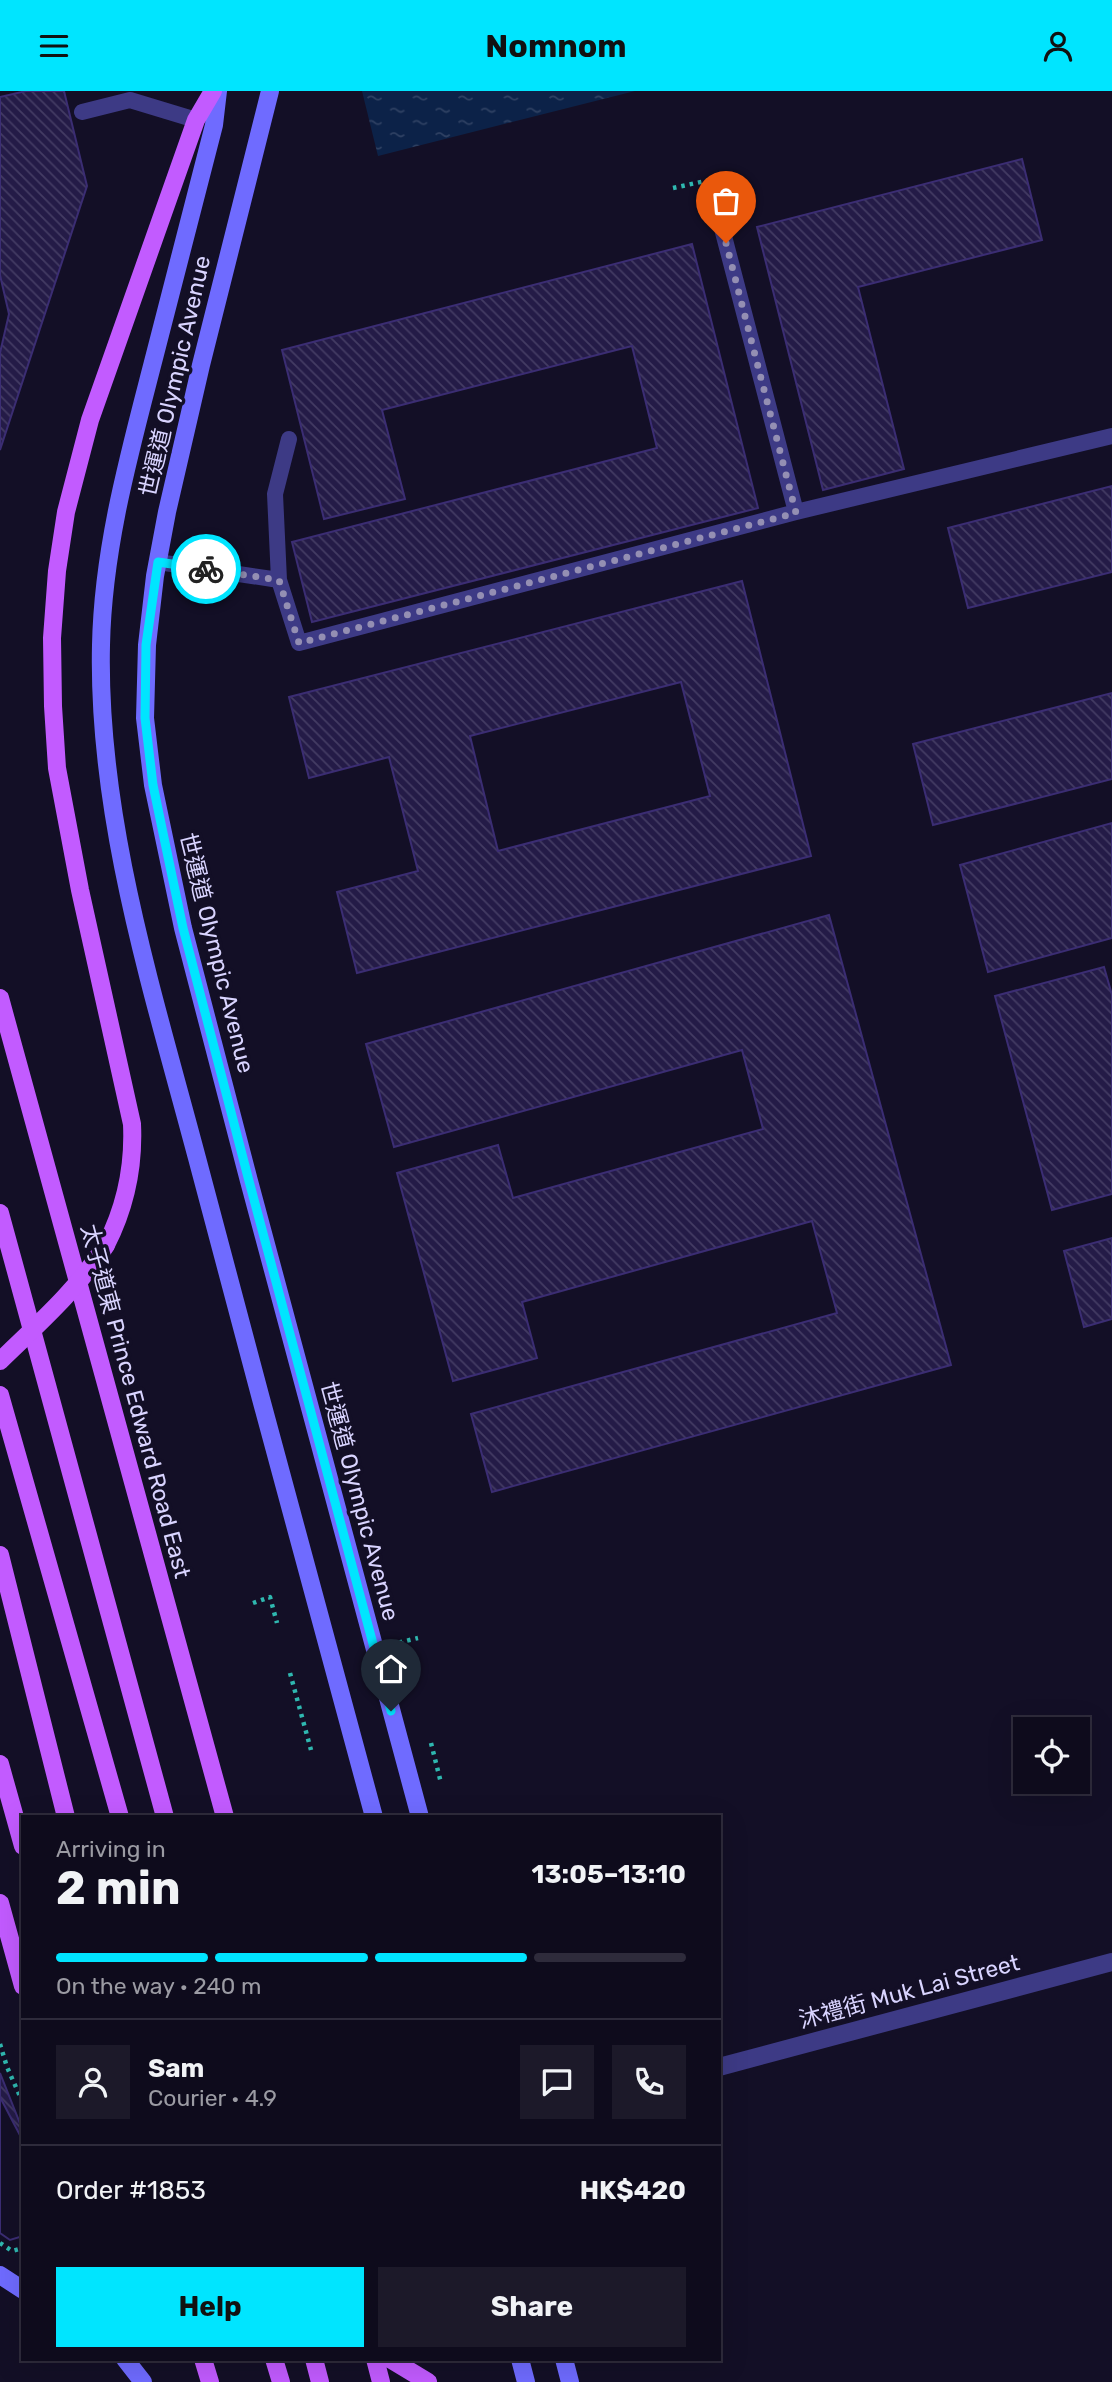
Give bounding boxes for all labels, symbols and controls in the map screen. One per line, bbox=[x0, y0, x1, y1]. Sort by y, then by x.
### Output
icon: menu bbox=[35, 27, 73, 65]
text: Nomnom bbox=[485, 27, 627, 65]
icon: person bbox=[1039, 27, 1077, 65]
pin bbox=[696, 171, 756, 243]
icon: bag bbox=[707, 182, 745, 220]
street label: 世運道 Olympic Avenue bbox=[134, 253, 216, 499]
courier bbox=[171, 534, 241, 604]
icon: bike bbox=[187, 550, 225, 588]
street label: 世運道 Olympic Avenue bbox=[174, 830, 260, 1076]
street label: 太子道東 Prince Edward Road East bbox=[75, 1221, 197, 1581]
street label: 世運道 Olympic Avenue bbox=[315, 1378, 405, 1624]
pin bbox=[361, 1639, 421, 1711]
icon: home bbox=[372, 1650, 410, 1688]
map controls bbox=[1013, 1717, 1090, 1794]
button: locate bbox=[1013, 1717, 1090, 1794]
text: Arriving in bbox=[56, 1835, 166, 1863]
text: 13:05–13:10 bbox=[532, 1859, 686, 1890]
text: 2 min bbox=[56, 1861, 181, 1916]
street label: 沐禮街 Muk Lai Street bbox=[796, 1948, 1022, 2034]
text: On the way · 240 m bbox=[56, 1972, 261, 2000]
button: person bbox=[56, 2045, 130, 2119]
button: chat bbox=[520, 2045, 594, 2119]
button: phone bbox=[612, 2045, 686, 2119]
text: Sam bbox=[148, 2053, 204, 2084]
text: Courier · 4.9 bbox=[148, 2084, 277, 2112]
text: Order #1853 bbox=[56, 2175, 206, 2206]
text: HK$420 bbox=[580, 2175, 686, 2206]
button: Help bbox=[56, 2267, 364, 2347]
button: Share bbox=[378, 2267, 686, 2347]

